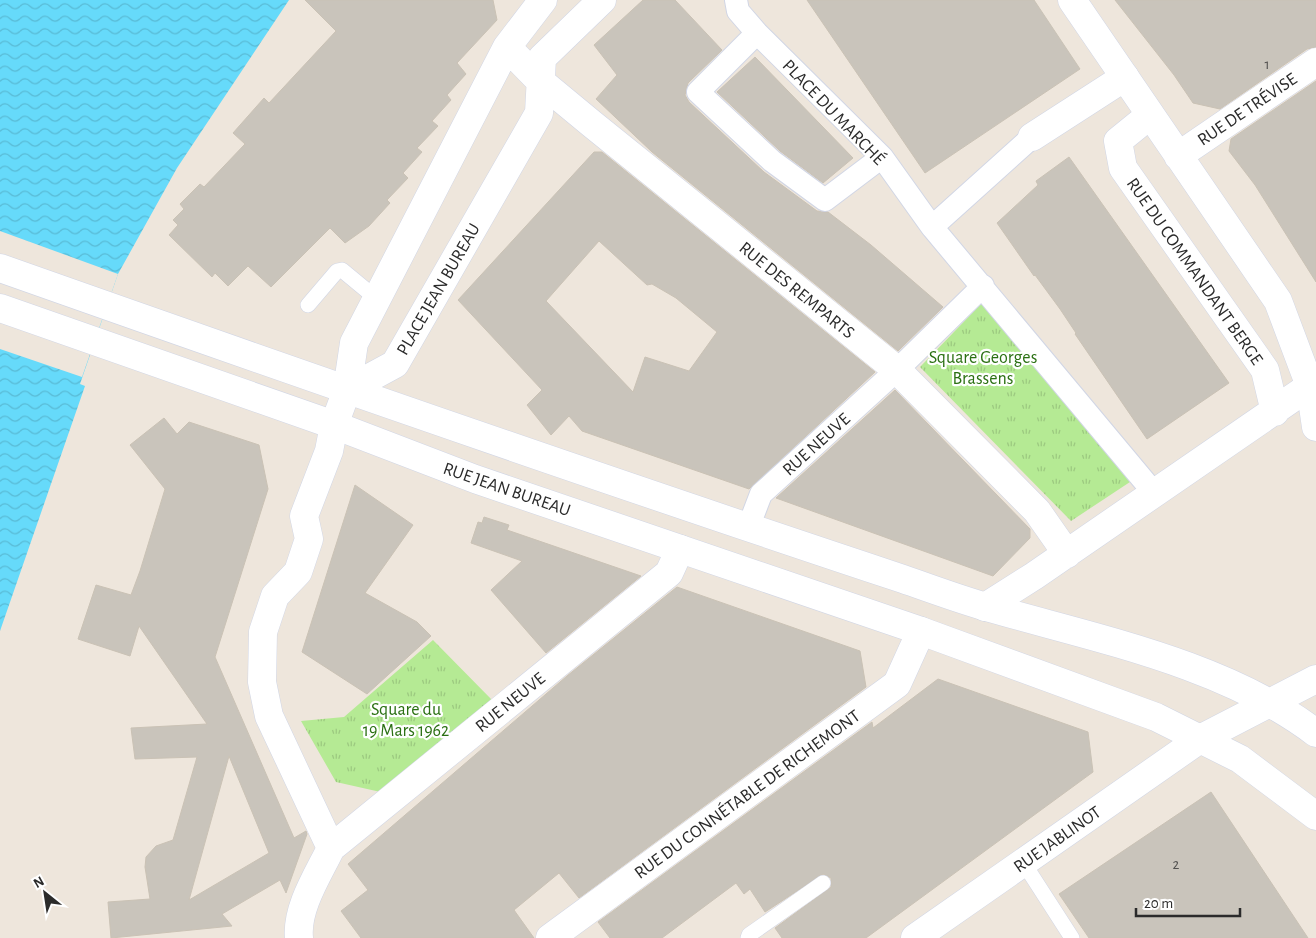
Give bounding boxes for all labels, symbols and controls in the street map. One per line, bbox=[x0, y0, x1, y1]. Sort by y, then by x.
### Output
street label: PLACE DU MARCHÉ bbox=[779, 54, 890, 169]
house number: 1 bbox=[1264, 57, 1270, 72]
street label: RUE DE TRÉVISE bbox=[1193, 67, 1301, 150]
street label: RUE DU COMMANDANT BERGE bbox=[1123, 175, 1266, 369]
street label: PLACE JEAN BUREAU bbox=[394, 221, 484, 358]
street label: RUE DES REMPARTS bbox=[735, 239, 857, 343]
park label: Square Georges Brassens bbox=[929, 349, 1037, 388]
street label: RUE NEUVE bbox=[780, 410, 854, 479]
street label: RUE JEAN BUREAU bbox=[441, 460, 573, 520]
street label: RUE NEUVE bbox=[472, 669, 549, 736]
park label: Square du 19 Mars 1962 bbox=[363, 701, 449, 740]
street label: RUE DU CONNÉTABLE DE RICHEMONT bbox=[630, 704, 864, 883]
street label: RUE JABLINOT bbox=[1011, 803, 1105, 876]
house number: 2 bbox=[1173, 857, 1180, 872]
north arrow bbox=[20, 868, 70, 918]
text: N bbox=[31, 874, 47, 891]
scale bar bbox=[1136, 886, 1240, 918]
text: 20 m bbox=[1144, 896, 1173, 911]

